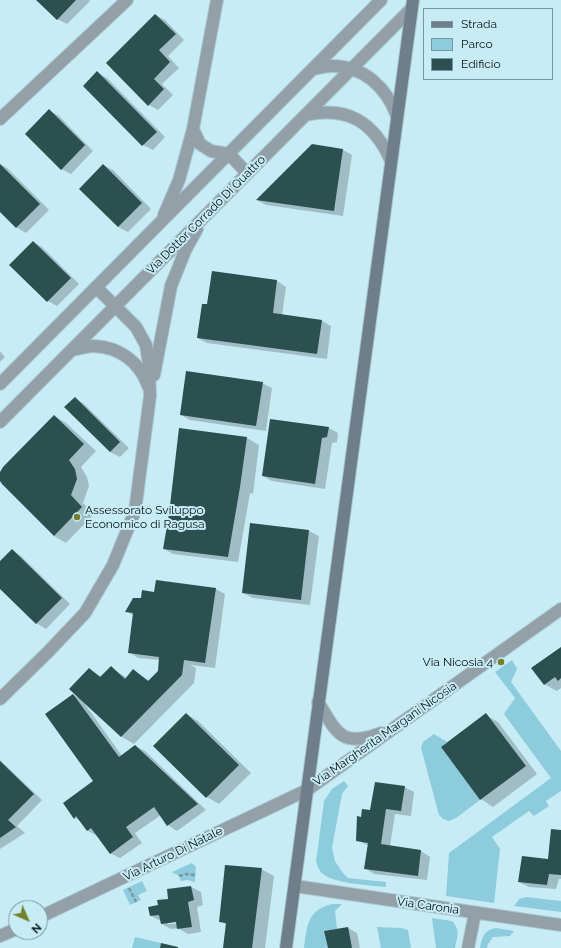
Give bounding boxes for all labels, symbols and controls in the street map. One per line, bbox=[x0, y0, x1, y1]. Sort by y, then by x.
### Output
legend bbox=[423, 8, 553, 80]
text: Strada bbox=[461, 17, 497, 31]
text: Parco bbox=[461, 37, 493, 51]
text: Edificio bbox=[461, 57, 501, 71]
street label: Via Dottor Corrado Di Quattro bbox=[144, 153, 268, 277]
place label: Assessorato Sviluppo Economico di Ragusa bbox=[85, 503, 205, 531]
marker: Assessorato Sviluppo Economico di Ragusa bbox=[72, 512, 82, 522]
place label: Via Nicosia 4 bbox=[423, 655, 493, 669]
marker: Via Nicosia 4 bbox=[496, 657, 506, 667]
street label: Via Margherita Margani Nicosia bbox=[311, 679, 459, 789]
street label: Via Arturo Di Natale bbox=[121, 824, 225, 884]
street label: Via Caronia bbox=[396, 895, 460, 917]
north arrow bbox=[8, 900, 48, 940]
text: N bbox=[29, 921, 44, 936]

